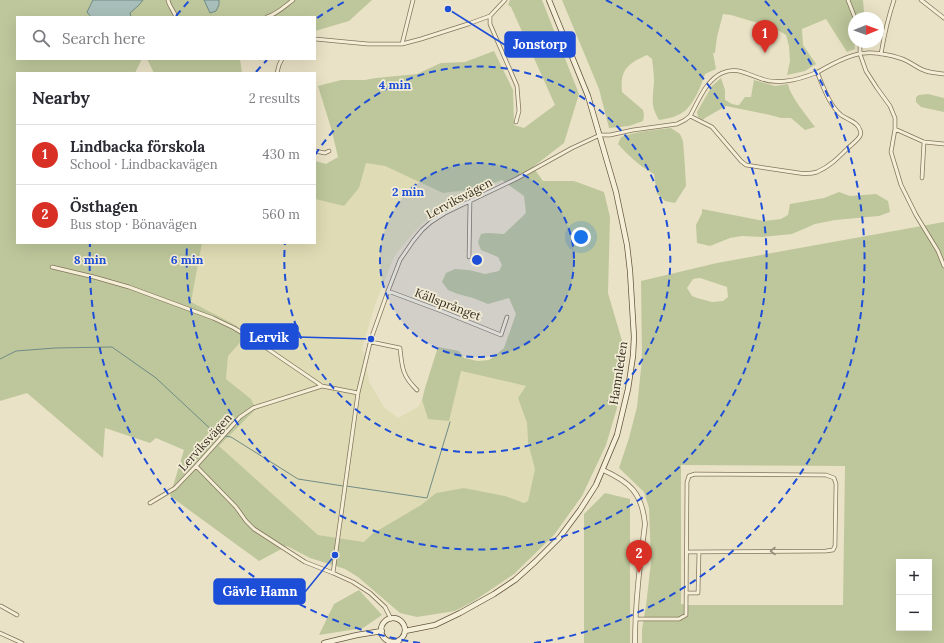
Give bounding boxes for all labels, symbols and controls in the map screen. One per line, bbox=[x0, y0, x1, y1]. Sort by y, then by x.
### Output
north arrow bbox=[848, 12, 884, 48]
search box bbox=[16, 16, 316, 60]
pin: 1 bbox=[752, 20, 778, 53]
icon: search bbox=[30, 27, 52, 49]
text: Search here bbox=[62, 29, 145, 48]
callout: Jonstorp bbox=[505, 32, 575, 57]
text: Jonstorp bbox=[513, 36, 567, 53]
text: 4 min bbox=[379, 77, 412, 92]
text: Nearby bbox=[32, 87, 90, 109]
text: 2 results bbox=[249, 90, 300, 107]
text: Lindbacka förskola bbox=[70, 137, 205, 156]
text: 1 bbox=[42, 146, 48, 163]
text: 430 m bbox=[263, 146, 300, 163]
text: School · Lindbackavägen bbox=[70, 156, 218, 173]
street label: Lerviksvägen bbox=[423, 174, 495, 222]
text: 2 min bbox=[392, 184, 424, 199]
text: Östhagen bbox=[70, 197, 138, 216]
text: 2 bbox=[42, 206, 48, 223]
text: 560 m bbox=[262, 206, 300, 223]
text: Bus stop · Bönavägen bbox=[70, 216, 197, 233]
your location bbox=[571, 227, 591, 247]
text: 8 min bbox=[74, 252, 107, 267]
text: 6 min bbox=[171, 252, 204, 267]
centre of rings bbox=[470, 253, 484, 267]
street label: Källsprånget bbox=[413, 284, 484, 324]
callout: Lervik bbox=[241, 324, 298, 349]
text: Lervik bbox=[249, 329, 289, 346]
street label: Hamnleden bbox=[606, 340, 630, 406]
street label: Lerviksvägen bbox=[175, 410, 235, 474]
pin: 2 bbox=[626, 540, 652, 573]
one-way arrow bbox=[770, 547, 776, 555]
map controls bbox=[896, 559, 932, 631]
button: + bbox=[896, 559, 932, 595]
callout: Gävle Hamn bbox=[214, 579, 305, 604]
text: Gävle Hamn bbox=[222, 583, 298, 600]
button: − bbox=[896, 595, 932, 631]

